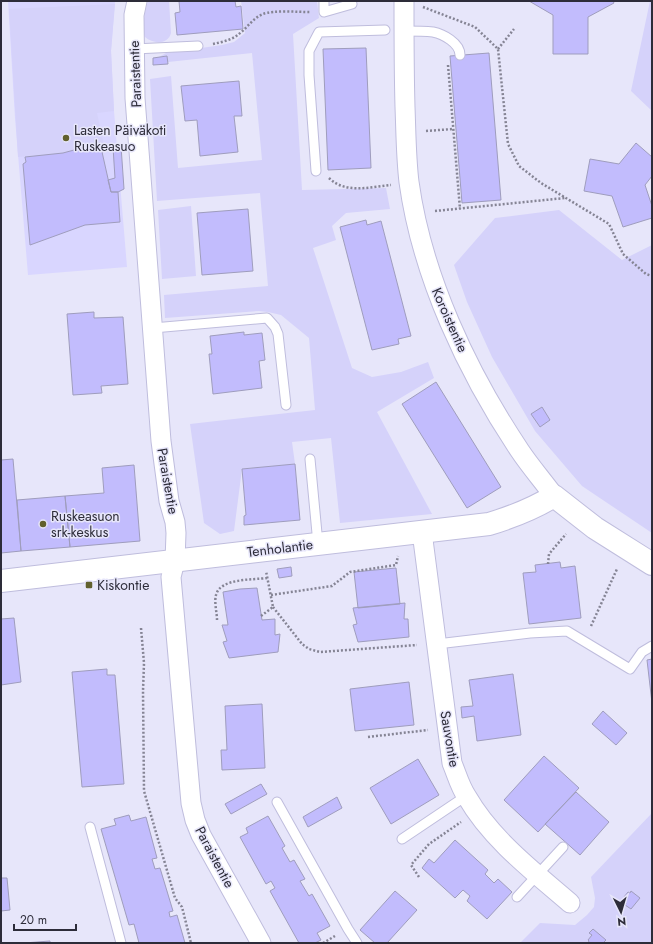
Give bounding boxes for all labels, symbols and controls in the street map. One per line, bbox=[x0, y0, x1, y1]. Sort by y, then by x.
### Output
street label: Paraistentie bbox=[124, 40, 146, 108]
place label: Lasten Päiväkoti Ruskeasuo bbox=[74, 120, 166, 156]
marker: Lasten Päiväkoti Ruskeasuo bbox=[61, 133, 71, 143]
street label: Koroistentie bbox=[427, 285, 473, 355]
street label: Paraistentie bbox=[152, 446, 184, 516]
place label: Ruskeasuon srk-keskus bbox=[51, 506, 120, 542]
marker: Ruskeasuon srk-keskus bbox=[38, 519, 48, 529]
street label: Tenholantie bbox=[246, 534, 314, 562]
place label: Kiskontie bbox=[97, 575, 149, 595]
marker: Kiskontie bbox=[84, 580, 94, 590]
street label: Sauvontie bbox=[435, 709, 465, 769]
street label: Paraistentie bbox=[190, 823, 240, 891]
north arrow bbox=[601, 892, 641, 932]
scale bar bbox=[14, 906, 76, 932]
text: 20 m bbox=[20, 911, 47, 929]
text: N bbox=[617, 914, 627, 930]

